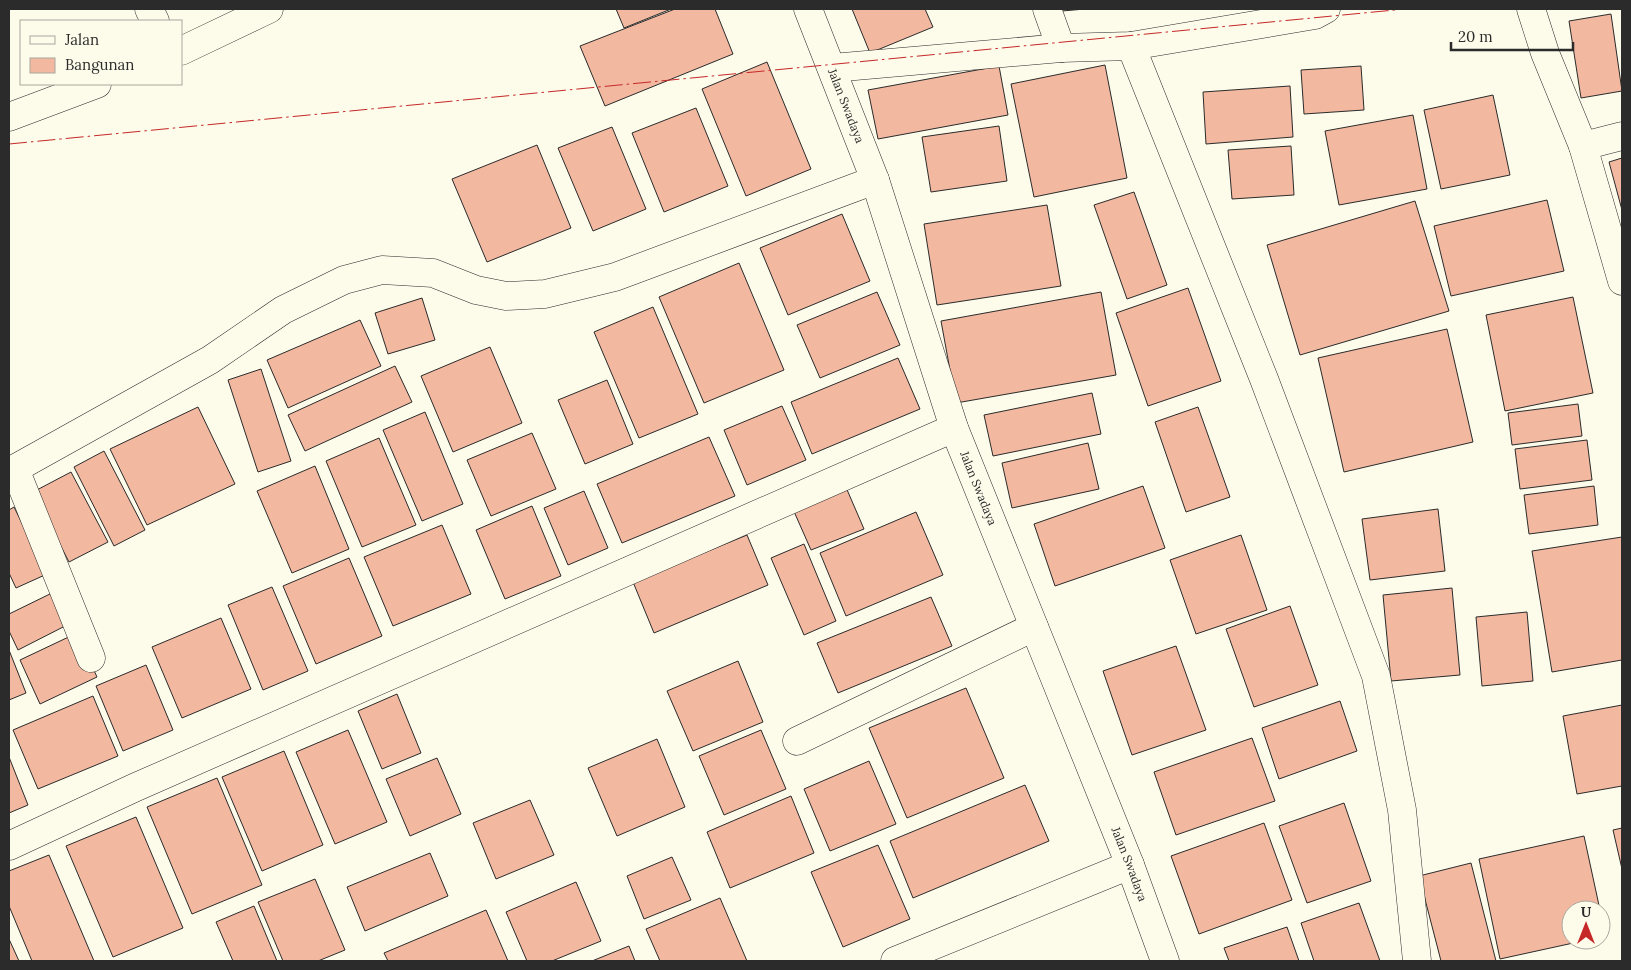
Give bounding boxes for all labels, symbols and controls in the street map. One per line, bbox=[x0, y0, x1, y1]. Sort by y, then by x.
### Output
legend bbox=[20, 20, 182, 85]
scale bar bbox=[1451, 20, 1574, 52]
text: 20 m bbox=[1458, 27, 1493, 46]
text: Jalan bbox=[64, 30, 99, 49]
text: Bangunan bbox=[65, 55, 134, 74]
street label: Jalan Swadaya bbox=[825, 65, 868, 145]
street label: Jalan Swadaya bbox=[957, 448, 1000, 527]
street label: Jalan Swadaya bbox=[1108, 824, 1151, 903]
north arrow bbox=[1561, 900, 1611, 950]
text: U bbox=[1581, 903, 1592, 921]

